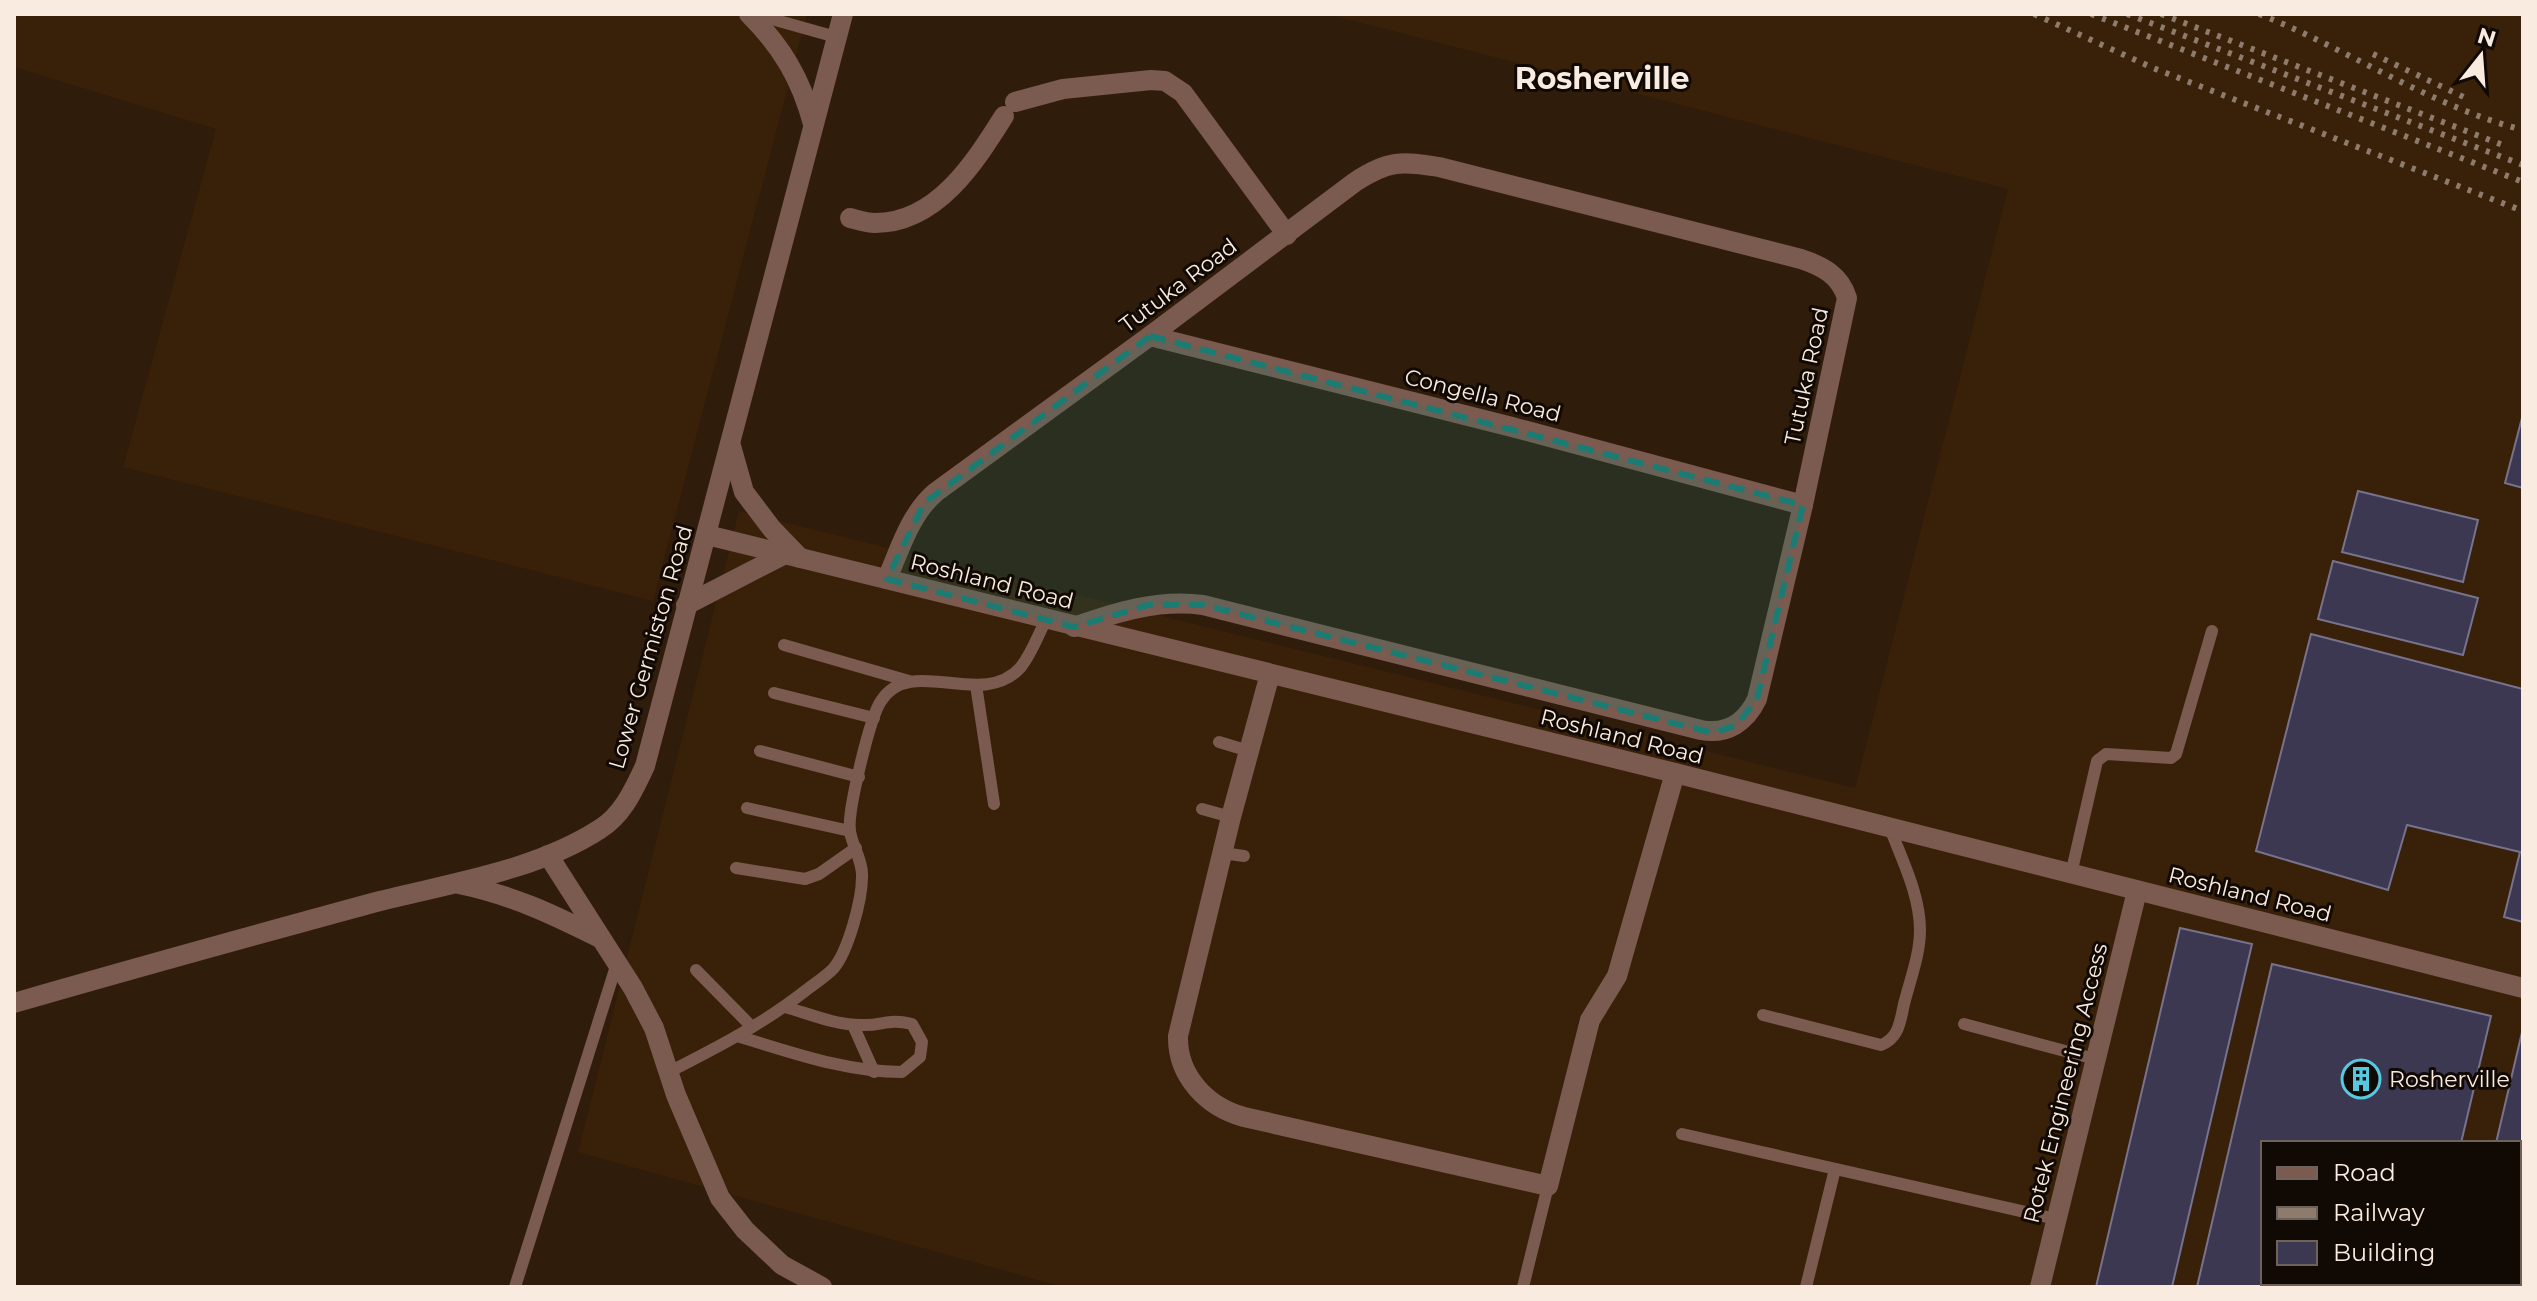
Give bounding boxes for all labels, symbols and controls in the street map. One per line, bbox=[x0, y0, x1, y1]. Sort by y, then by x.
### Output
north arrow bbox=[2441, 16, 2521, 96]
text: N bbox=[2474, 22, 2499, 53]
district label: Rosherville bbox=[1515, 60, 1689, 97]
street label: Tutuka Road bbox=[1114, 232, 1242, 338]
street label: Tutuka Road bbox=[1779, 305, 1834, 447]
street label: Congella Road bbox=[1402, 363, 1564, 428]
street label: Lower Germiston Road bbox=[603, 522, 698, 772]
street label: Roshland Road bbox=[907, 548, 1076, 615]
street label: Roshland Road bbox=[1537, 703, 1706, 770]
street label: Roshland Road bbox=[2165, 861, 2334, 928]
street label: Rotek Engineering Access bbox=[2018, 940, 2113, 1226]
building icon: Rosherville bbox=[2340, 1058, 2382, 1100]
place label: Rosherville bbox=[2389, 1066, 2510, 1093]
legend bbox=[2261, 1141, 2521, 1285]
text: Road bbox=[2333, 1158, 2396, 1187]
text: Railway bbox=[2333, 1198, 2425, 1227]
text: Building bbox=[2333, 1238, 2436, 1267]

